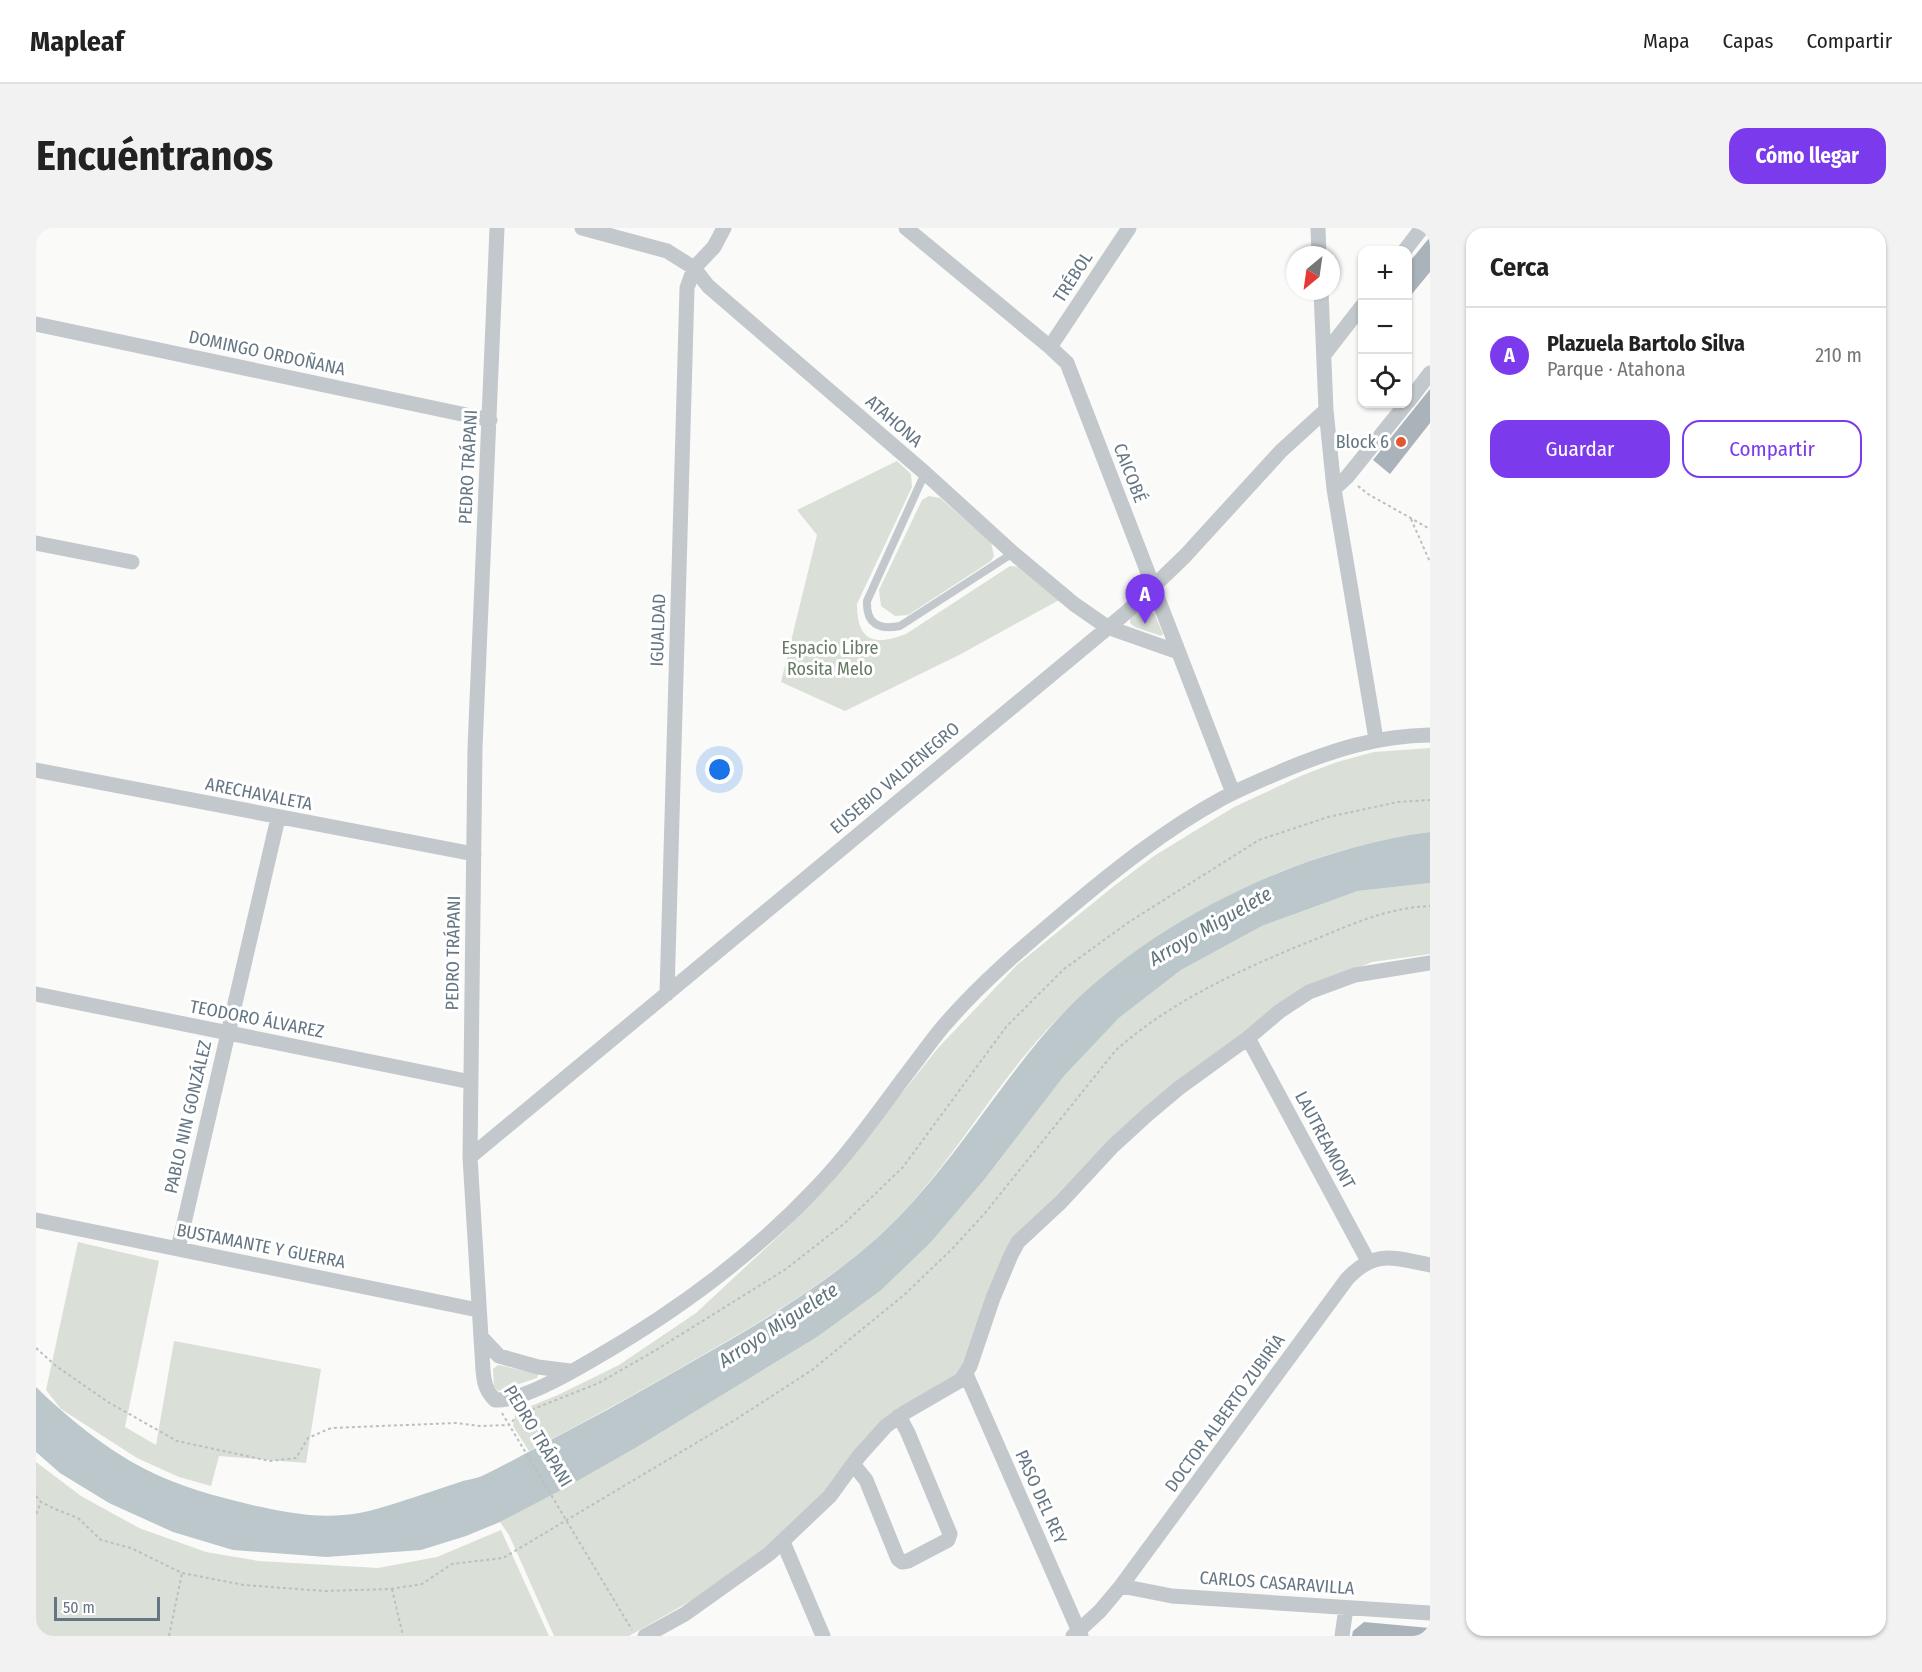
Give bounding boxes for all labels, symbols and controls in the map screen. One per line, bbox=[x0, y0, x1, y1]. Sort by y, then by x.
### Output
text: Mapleaf bbox=[30, 25, 124, 58]
text: Mapa bbox=[1643, 28, 1690, 54]
text: Capas bbox=[1723, 28, 1773, 54]
text: Compartir bbox=[1806, 28, 1892, 54]
button: Cómo llegar bbox=[1729, 128, 1886, 184]
text: Encuéntranos bbox=[36, 131, 273, 181]
north arrow bbox=[1286, 246, 1340, 300]
map controls bbox=[1358, 246, 1412, 408]
button: + bbox=[1358, 246, 1412, 300]
street label: TRÉBOL bbox=[1048, 247, 1097, 306]
text: Cerca bbox=[1490, 252, 1549, 283]
button: − bbox=[1358, 300, 1412, 354]
street label: DOMINGO ORDOÑANA bbox=[187, 326, 348, 380]
text: Plazuela Bartolo Silva bbox=[1547, 330, 1745, 357]
text: A bbox=[1504, 343, 1515, 367]
text: 210 m bbox=[1815, 343, 1862, 367]
button: locate bbox=[1358, 354, 1412, 408]
text: Parque · Atahona bbox=[1547, 357, 1685, 381]
street label: ATAHONA bbox=[861, 390, 927, 452]
street label: PEDRO TRÁPANI bbox=[453, 409, 482, 525]
button: Guardar bbox=[1490, 420, 1670, 478]
button: Compartir bbox=[1682, 420, 1862, 478]
place label: Block 6 bbox=[1336, 431, 1389, 453]
marker: Block 6 bbox=[1394, 435, 1408, 449]
street label: CAICOBÉ bbox=[1109, 440, 1152, 506]
pin: A bbox=[1126, 574, 1164, 624]
street label: IGUALDAD bbox=[646, 593, 670, 667]
park label: Espacio Libre Rosita Melo bbox=[782, 637, 879, 680]
street label: EUSEBIO VALDENEGRO bbox=[826, 717, 964, 839]
your location bbox=[705, 755, 734, 784]
street label: ARECHAVALETA bbox=[204, 773, 315, 815]
water label: Arroyo Miguelete bbox=[1144, 881, 1276, 971]
street label: PEDRO TRÁPANI bbox=[440, 896, 465, 1010]
street label: TEODORO ÁLVAREZ bbox=[188, 994, 326, 1043]
street label: PABLO NIN GONZÁLEZ bbox=[159, 1038, 216, 1196]
street label: LAUTREAMONT bbox=[1290, 1088, 1360, 1193]
street label: BUSTAMANTE Y GUERRA bbox=[175, 1219, 348, 1273]
water label: Arroyo Miguelete bbox=[713, 1277, 843, 1373]
street label: DOCTOR ALBERTO ZUBIRÍA bbox=[1160, 1329, 1290, 1496]
street label: PEDRO TRÁPANI bbox=[499, 1381, 578, 1491]
street label: PASO DEL REY bbox=[1011, 1447, 1071, 1547]
street label: CARLOS CASARAVILLA bbox=[1199, 1567, 1356, 1599]
scale bar bbox=[54, 1594, 160, 1622]
text: 50 m bbox=[63, 1598, 95, 1617]

